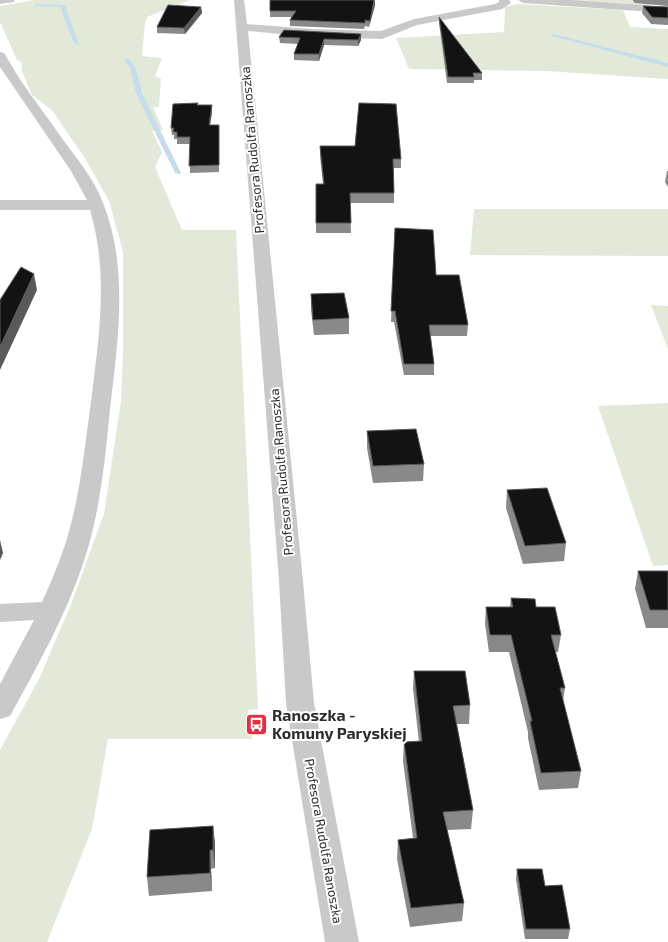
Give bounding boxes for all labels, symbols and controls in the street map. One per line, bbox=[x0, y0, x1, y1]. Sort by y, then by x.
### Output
street label: Profesora Rudolfa Ranoszka bbox=[237, 66, 267, 234]
street label: Profesora Rudolfa Ranoszka bbox=[266, 388, 296, 556]
place label: Ranoszka - Komuny Paryskiej bbox=[272, 705, 407, 743]
bus stop icon: Ranoszka - Komuny Paryskiej bbox=[244, 711, 270, 737]
street label: Profesora Rudolfa Ranoszka bbox=[302, 757, 346, 925]

